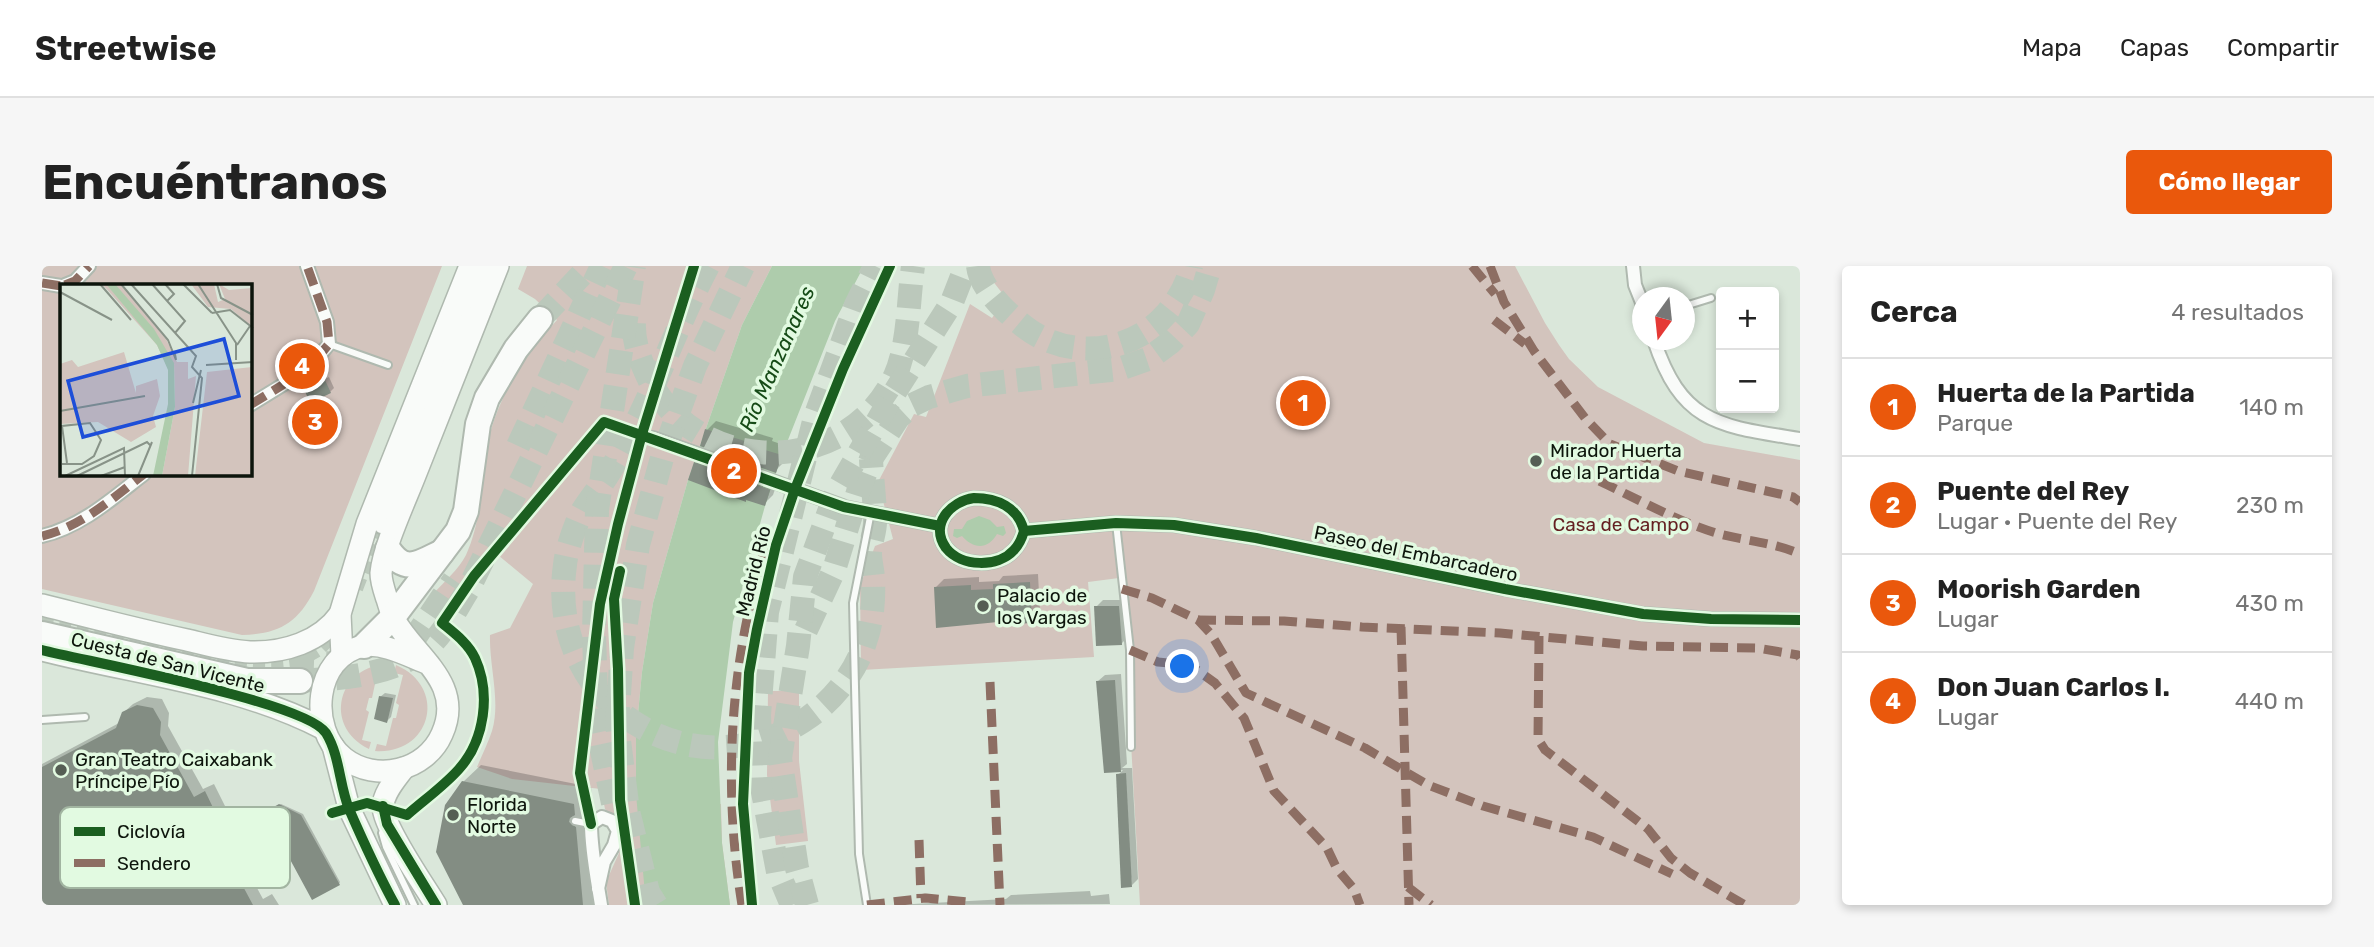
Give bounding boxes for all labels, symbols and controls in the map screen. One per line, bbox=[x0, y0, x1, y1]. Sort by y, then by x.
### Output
text: Streetwise bbox=[35, 29, 217, 68]
text: Mapa bbox=[2022, 34, 2082, 62]
text: Capas bbox=[2120, 34, 2189, 62]
text: Compartir bbox=[2227, 34, 2339, 62]
button: Cómo llegar bbox=[2126, 150, 2332, 214]
text: Encuéntranos bbox=[42, 153, 388, 211]
water label: Río Manzanares bbox=[733, 282, 820, 435]
inset map bbox=[60, 284, 252, 476]
north arrow bbox=[1632, 287, 1695, 350]
map controls bbox=[1716, 287, 1779, 413]
button: + bbox=[1716, 287, 1779, 350]
text: Cerca bbox=[1870, 294, 1958, 330]
text: 4 resultados bbox=[2171, 298, 2304, 326]
pin: 4 bbox=[279, 340, 325, 392]
button: − bbox=[1716, 350, 1779, 413]
pin: 1 bbox=[1280, 377, 1326, 429]
text: Huerta de la Partida bbox=[1937, 378, 2195, 409]
text: 1 bbox=[1887, 393, 1899, 421]
text: 140 m bbox=[2239, 393, 2304, 421]
pin: 3 bbox=[292, 396, 338, 448]
text: Parque bbox=[1937, 409, 2013, 437]
place label: Mirador Huerta de la Partida bbox=[1550, 439, 1682, 484]
pin: 2 bbox=[711, 445, 757, 497]
marker: Mirador Huerta de la Partida bbox=[1528, 453, 1544, 469]
text: Puente del Rey bbox=[1937, 476, 2129, 507]
text: 2 bbox=[1886, 491, 1900, 519]
text: 230 m bbox=[2236, 491, 2304, 519]
text: Lugar · Puente del Rey bbox=[1937, 507, 2178, 535]
park label: Casa de Campo bbox=[1553, 513, 1689, 536]
street label: Paseo del Embarcadero bbox=[1312, 521, 1520, 586]
street label: Madrid Río bbox=[731, 523, 776, 619]
text: Moorish Garden bbox=[1937, 574, 2141, 605]
place label: Palacio de los Vargas bbox=[997, 584, 1087, 629]
text: 3 bbox=[1885, 589, 1901, 617]
text: 430 m bbox=[2235, 589, 2304, 617]
marker: Palacio de los Vargas bbox=[975, 598, 991, 614]
text: Lugar bbox=[1937, 605, 1999, 633]
street label: Cuesta de San Vicente bbox=[69, 627, 267, 698]
your location bbox=[1165, 649, 1199, 683]
text: Don Juan Carlos I. bbox=[1937, 672, 2170, 703]
text: 4 bbox=[1885, 687, 1901, 715]
text: 440 m bbox=[2235, 687, 2304, 715]
text: Lugar bbox=[1937, 703, 1999, 731]
place label: Gran Teatro Caixabank Príncipe Pío bbox=[75, 748, 273, 793]
marker: Gran Teatro Caixabank Príncipe Pío bbox=[53, 762, 69, 778]
place label: Florida Norte bbox=[467, 793, 527, 838]
legend bbox=[60, 807, 290, 888]
marker: Florida Norte bbox=[445, 807, 461, 823]
text: Ciclovía bbox=[117, 820, 186, 843]
text: Sendero bbox=[117, 852, 191, 875]

